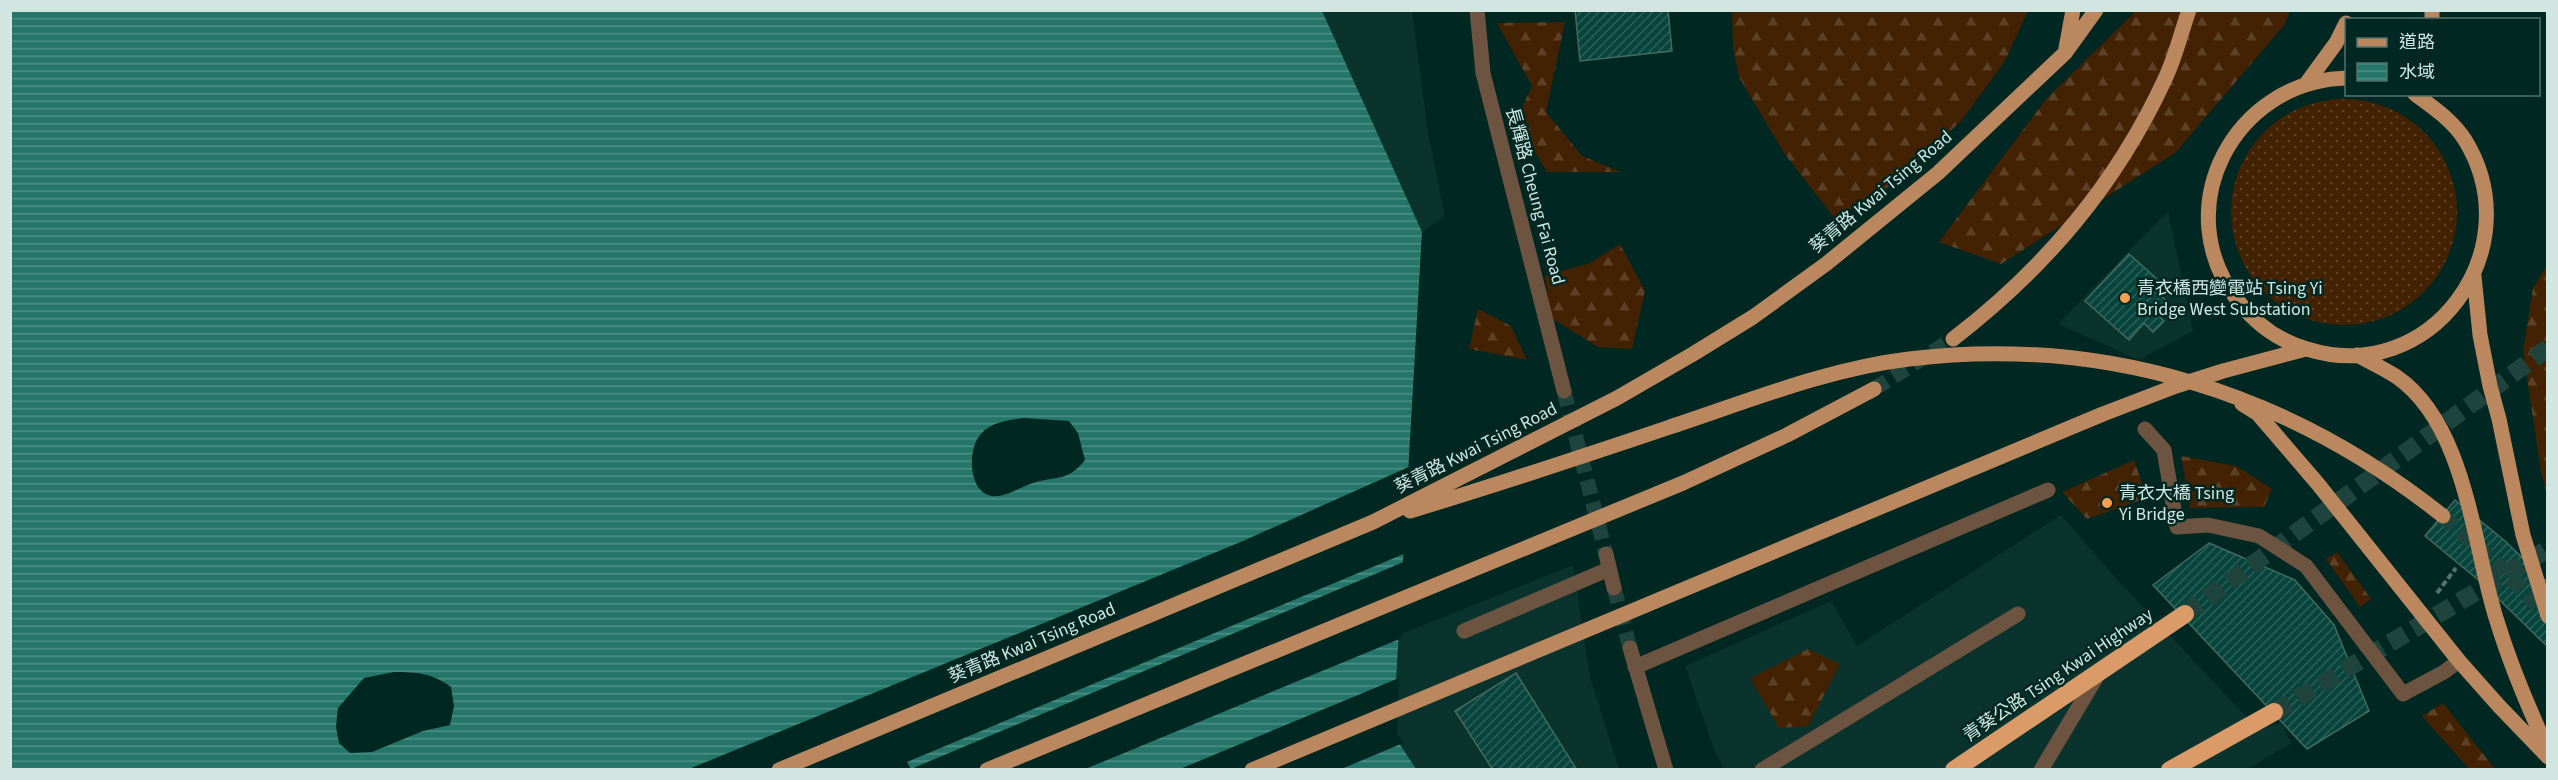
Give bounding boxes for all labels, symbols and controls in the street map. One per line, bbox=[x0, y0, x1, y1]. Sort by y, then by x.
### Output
legend bbox=[2345, 18, 2540, 96]
text: 道路 bbox=[2399, 30, 2435, 55]
text: 水域 bbox=[2399, 60, 2435, 85]
street label: 長輝路 Cheung Fai Road bbox=[1499, 104, 1571, 288]
street label: 葵青路 Kwai Tsing Road bbox=[1804, 125, 1958, 259]
place label: 青衣橋西變電站 Tsing Yi Bridge West Substation bbox=[2137, 276, 2323, 322]
marker: 青衣橋西變電站 Tsing Yi Bridge West Substation bbox=[2118, 291, 2132, 305]
street label: 葵青路 Kwai Tsing Road bbox=[1390, 396, 1562, 500]
place label: 青衣大橋 Tsing Yi Bridge bbox=[2118, 481, 2234, 527]
marker: 青衣大橋 Tsing Yi Bridge bbox=[2100, 496, 2114, 510]
street label: 葵青路 Kwai Tsing Road bbox=[945, 596, 1119, 690]
street label: 青葵公路 Tsing Kwai Highway bbox=[1958, 602, 2158, 748]

